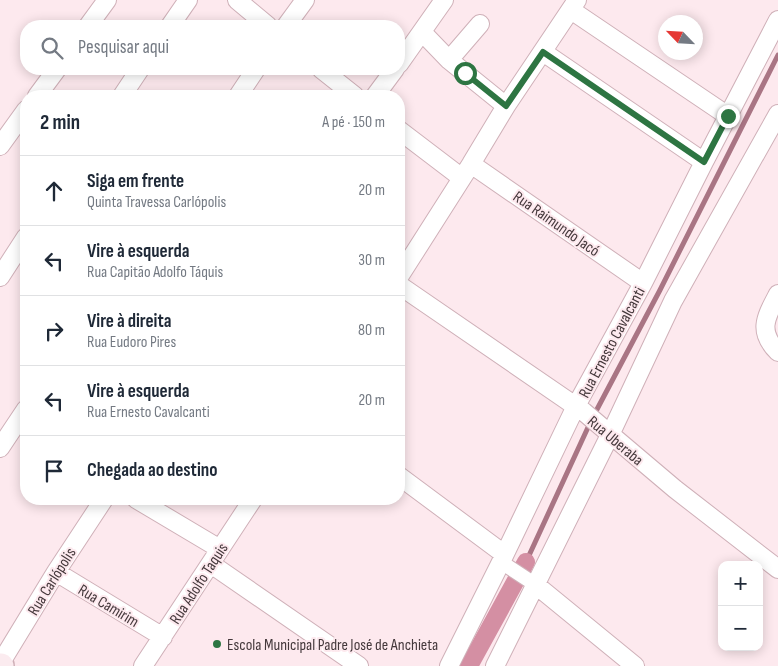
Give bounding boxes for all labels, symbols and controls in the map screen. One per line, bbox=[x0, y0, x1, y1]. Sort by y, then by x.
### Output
north arrow bbox=[658, 15, 703, 60]
search box bbox=[20, 20, 405, 75]
icon: search bbox=[38, 34, 66, 62]
text: Pesquisar aqui bbox=[78, 36, 169, 59]
route start bbox=[454, 62, 477, 85]
route end bbox=[717, 105, 740, 128]
text: 2 min bbox=[40, 110, 80, 135]
text: A pé · 150 m bbox=[322, 113, 385, 132]
text: Siga em frente bbox=[87, 170, 184, 193]
icon: ahead bbox=[40, 177, 68, 205]
text: 20 m bbox=[358, 181, 385, 200]
street label: Rua Raimundo Jacó bbox=[509, 187, 603, 261]
text: Quinta Travessa Carlópolis bbox=[87, 193, 226, 212]
text: Vire à esquerda bbox=[87, 240, 189, 263]
icon: left bbox=[40, 247, 68, 275]
text: 30 m bbox=[358, 251, 385, 270]
text: Rua Capitão Adolfo Táquis bbox=[87, 263, 223, 282]
street label: Rua Ernesto Cavalcanti bbox=[575, 284, 650, 401]
text: Vire à direita bbox=[87, 310, 171, 333]
icon: right bbox=[40, 317, 68, 345]
text: 80 m bbox=[358, 321, 385, 340]
text: Rua Eudoro Pires bbox=[87, 333, 176, 352]
text: Vire à esquerda bbox=[87, 380, 189, 403]
icon: left bbox=[40, 387, 68, 415]
text: 20 m bbox=[358, 391, 385, 410]
text: Rua Ernesto Cavalcanti bbox=[87, 403, 210, 422]
street label: Rua Uberaba bbox=[583, 412, 647, 470]
icon: arrive bbox=[40, 457, 68, 485]
text: Chegada ao destino bbox=[87, 459, 217, 482]
street label: Rua Adolfo Taquis bbox=[166, 540, 233, 628]
street label: Rua Carlópolis bbox=[24, 544, 81, 619]
map controls bbox=[718, 561, 763, 651]
button: + bbox=[718, 561, 763, 606]
street label: Rua Camirim bbox=[74, 581, 142, 632]
button: − bbox=[718, 606, 763, 651]
place label: Escola Municipal Padre José de Anchieta bbox=[227, 636, 438, 655]
marker: Escola Municipal Padre José de Anchieta bbox=[211, 638, 223, 650]

